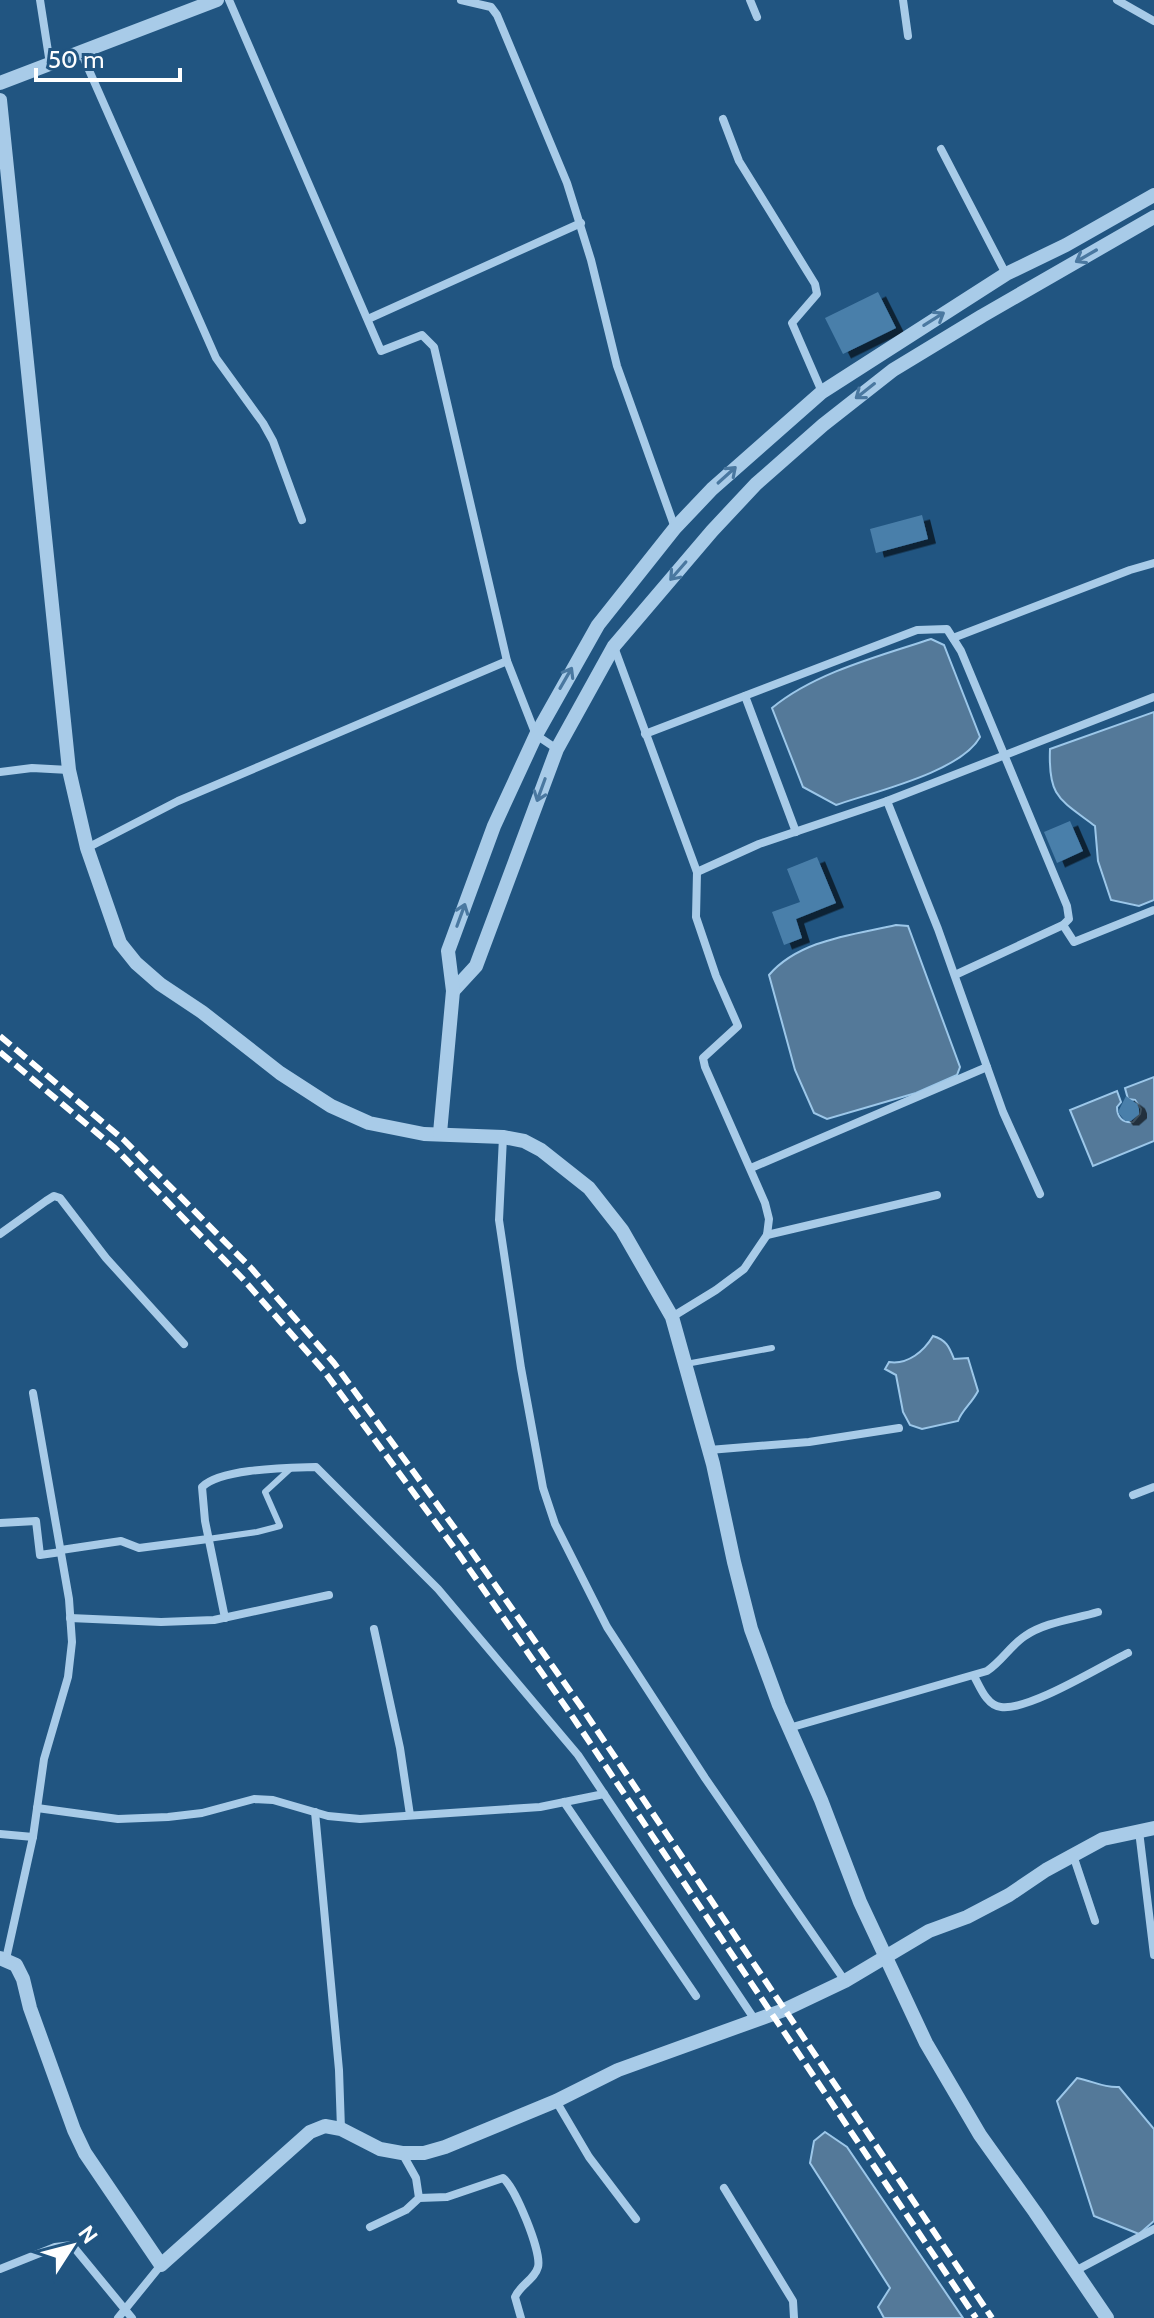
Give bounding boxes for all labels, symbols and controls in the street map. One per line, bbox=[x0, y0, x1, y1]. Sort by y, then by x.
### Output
scale bar bbox=[36, 32, 180, 82]
text: 50 m bbox=[48, 45, 104, 74]
one-way arrow bbox=[1075, 248, 1098, 264]
one-way arrow bbox=[922, 311, 945, 327]
one-way arrow bbox=[855, 383, 876, 400]
one-way arrow bbox=[717, 467, 737, 485]
one-way arrow bbox=[669, 561, 687, 581]
one-way arrow bbox=[558, 667, 574, 690]
one-way arrow bbox=[533, 777, 547, 802]
one-way arrow bbox=[455, 904, 469, 928]
north arrow bbox=[32, 2206, 112, 2286]
text: N bbox=[72, 2220, 103, 2249]

